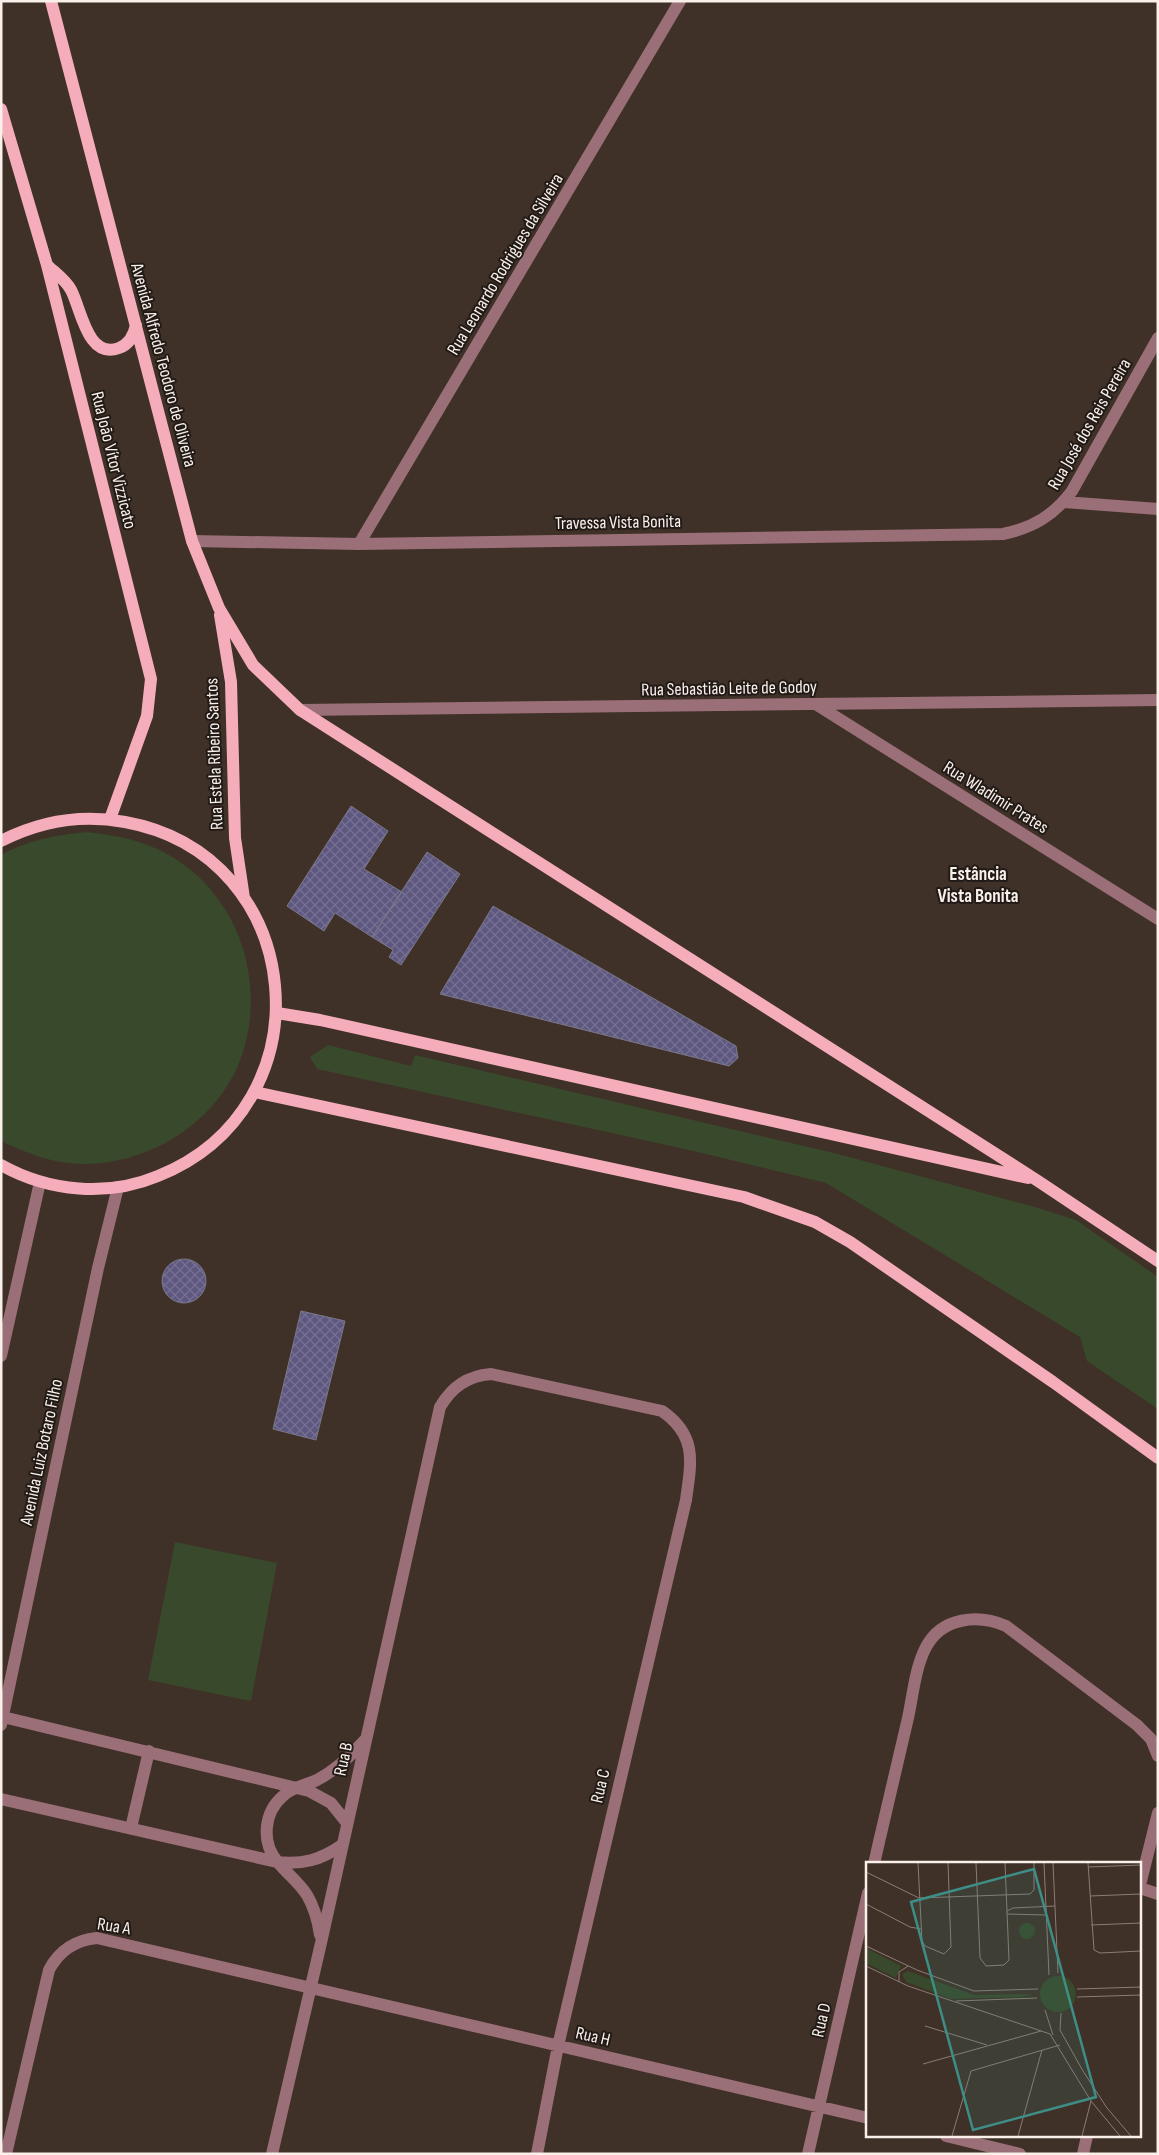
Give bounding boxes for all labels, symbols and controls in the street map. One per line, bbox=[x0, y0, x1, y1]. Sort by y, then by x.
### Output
street label: Rua Leonardo Rodrigues da Silveira bbox=[443, 170, 568, 359]
street label: Avenida Alfredo Teodoro de Oliveira bbox=[126, 260, 201, 469]
street label: Rua José dos Reis Pereira bbox=[1043, 355, 1136, 493]
street label: Rua João Vítor Vizzicato bbox=[86, 389, 141, 531]
street label: Travessa Vista Bonita bbox=[555, 511, 681, 534]
street label: Rua Sebastião Leite de Godoy bbox=[641, 676, 817, 701]
street label: Rua Estela Ribeiro Santos bbox=[201, 678, 228, 830]
street label: Rua Wladimir Prates bbox=[939, 757, 1052, 838]
district label: Estância Vista Bonita bbox=[937, 863, 1019, 908]
street label: Avenida Luiz Botaro Filho bbox=[16, 1377, 67, 1528]
street label: Rua B bbox=[330, 1740, 357, 1778]
street label: Rua C bbox=[586, 1767, 615, 1805]
inset map bbox=[866, 1862, 1142, 2138]
street label: Rua A bbox=[96, 1914, 132, 1940]
street label: Rua D bbox=[807, 2001, 836, 2039]
street label: Rua H bbox=[574, 2022, 612, 2051]

